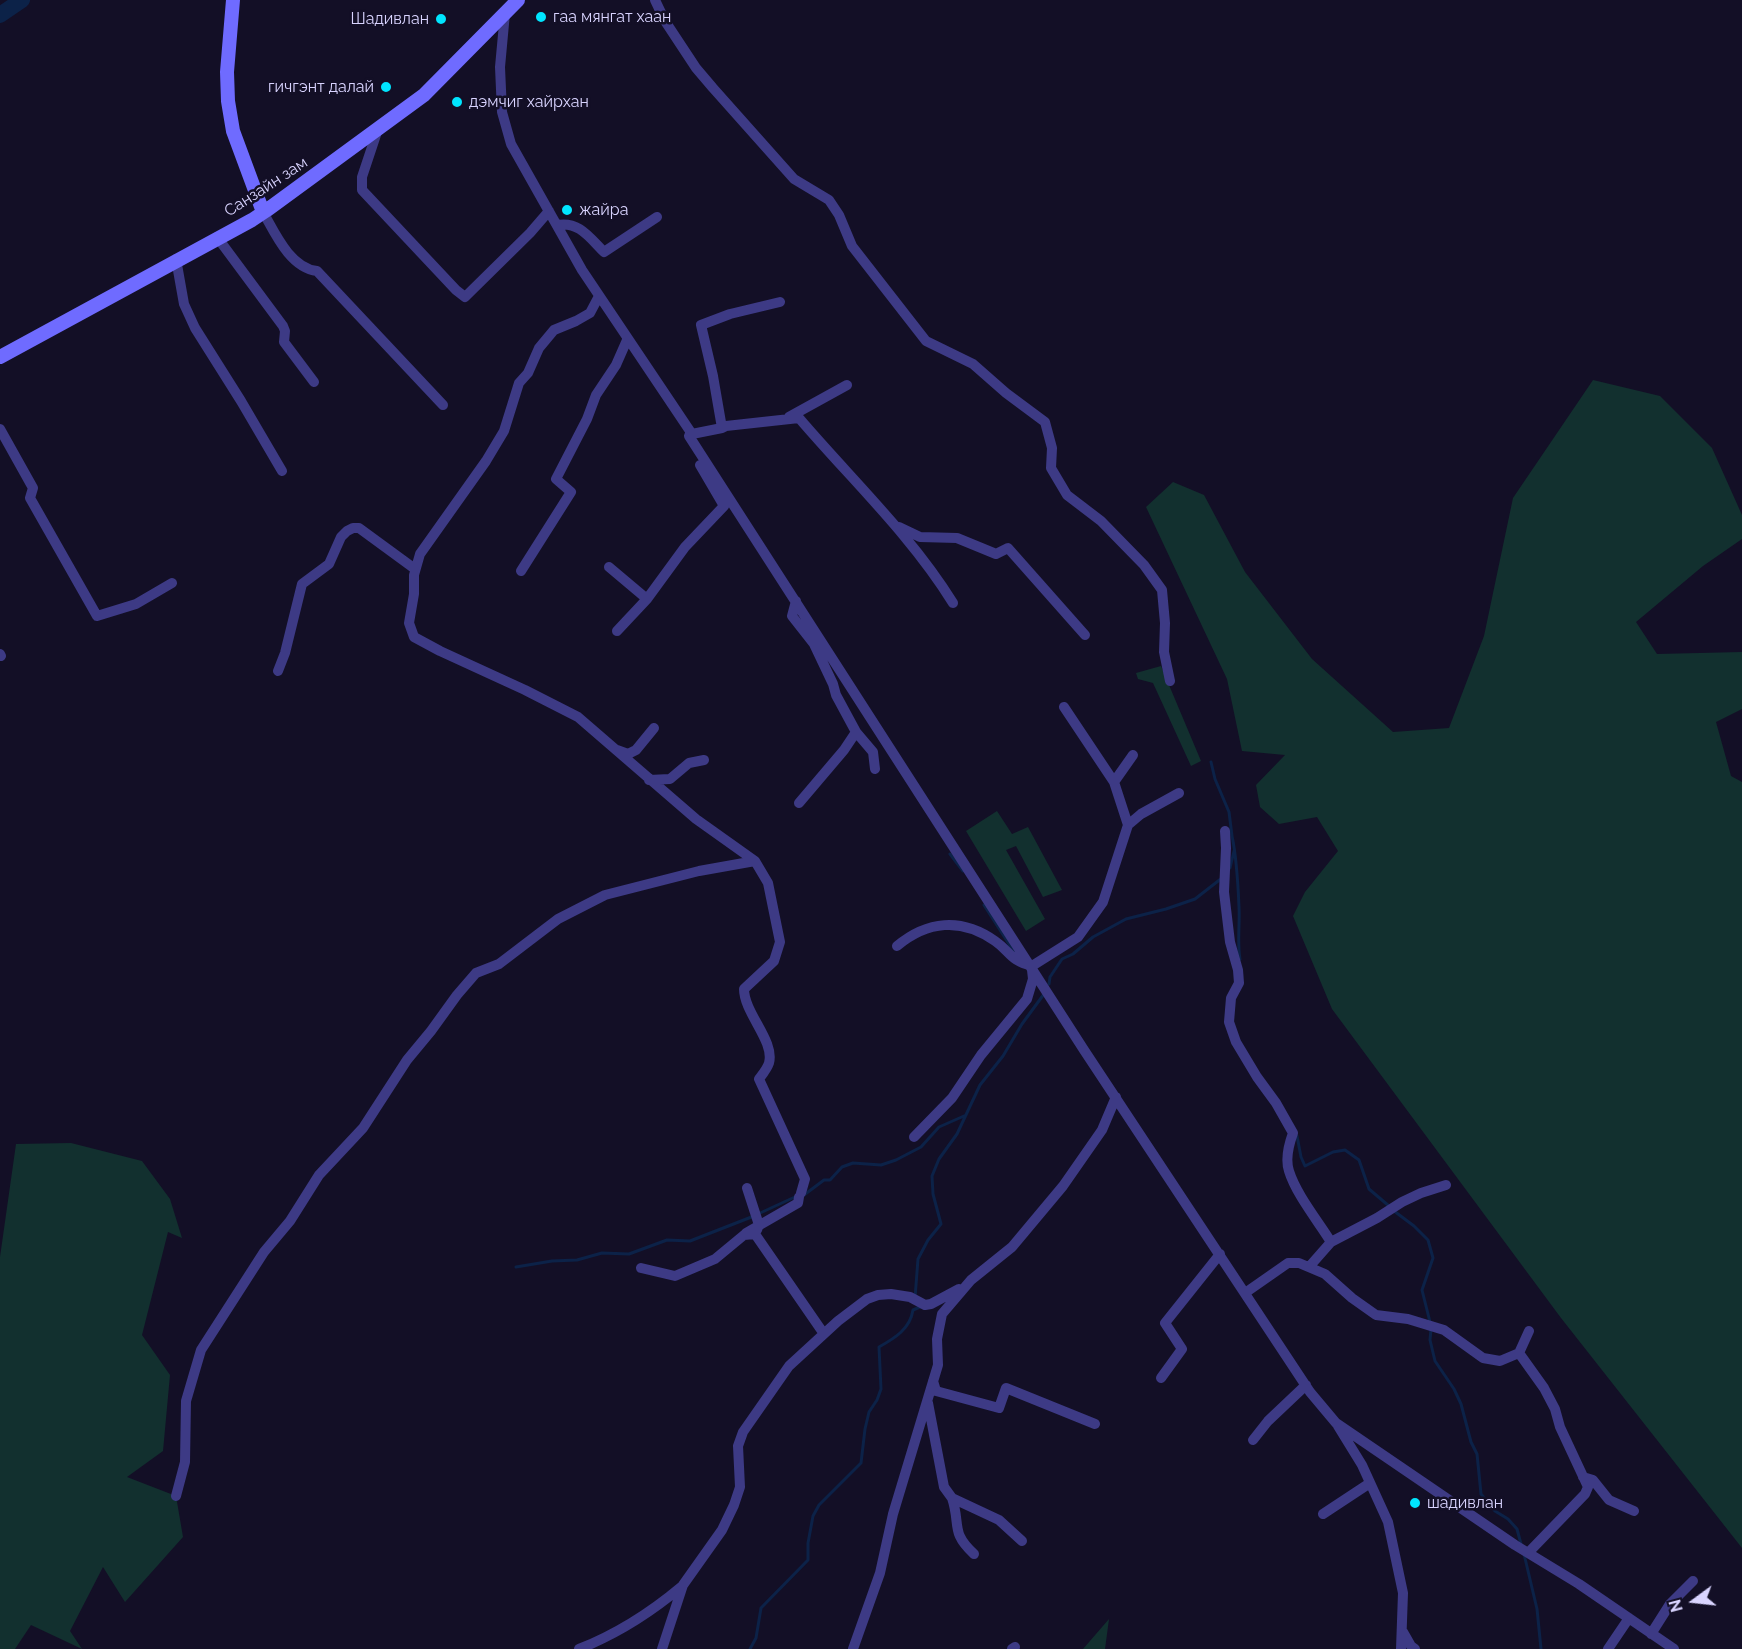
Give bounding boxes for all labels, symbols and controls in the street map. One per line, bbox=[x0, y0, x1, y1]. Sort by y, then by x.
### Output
place label: гаа мянгат хаан bbox=[553, 7, 671, 27]
place label: Шадивлан bbox=[351, 9, 429, 29]
marker: гаа мянгат хаан bbox=[534, 10, 548, 24]
marker: Шадивлан bbox=[434, 12, 448, 26]
place label: гичгэнт далай bbox=[268, 77, 374, 97]
marker: гичгэнт далай bbox=[379, 80, 393, 94]
place label: дэмчиг хайрхан bbox=[469, 92, 589, 112]
marker: дэмчиг хайрхан bbox=[450, 95, 464, 109]
street label: Санзайн зам bbox=[221, 153, 311, 221]
place label: жайра bbox=[579, 200, 628, 220]
marker: жайра bbox=[560, 203, 574, 217]
place label: шадивлан bbox=[1427, 1493, 1503, 1513]
marker: шадивлан bbox=[1408, 1496, 1422, 1510]
north arrow bbox=[1664, 1571, 1724, 1631]
text: N bbox=[1665, 1597, 1687, 1614]

